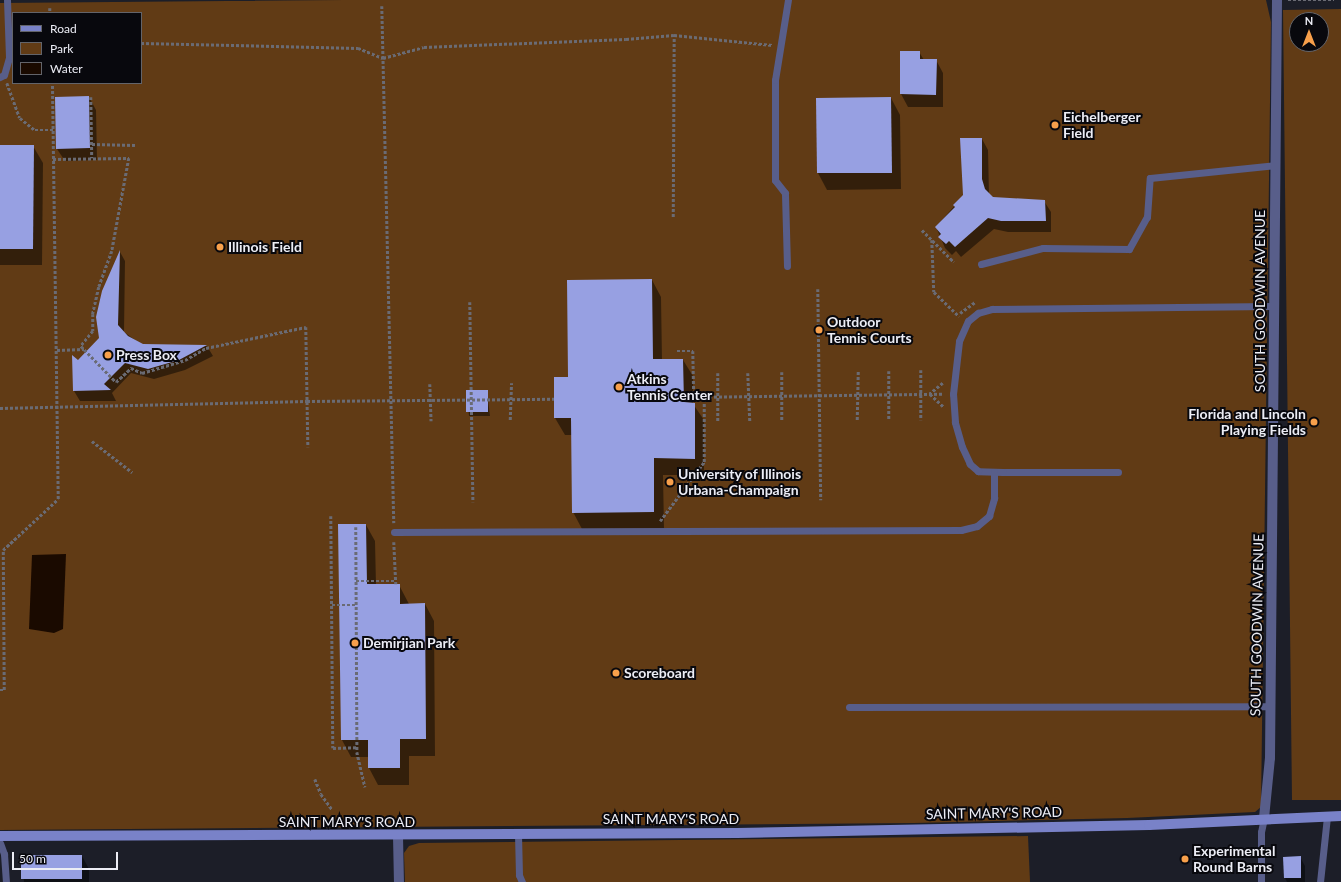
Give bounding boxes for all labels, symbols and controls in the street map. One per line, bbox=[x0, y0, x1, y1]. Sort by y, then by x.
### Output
legend bbox=[12, 12, 142, 84]
north arrow bbox=[1289, 12, 1329, 52]
text: N bbox=[1305, 14, 1313, 27]
text: Road bbox=[50, 21, 77, 36]
text: Park bbox=[50, 41, 73, 56]
text: Water bbox=[50, 61, 83, 76]
place label: Eichelberger Field bbox=[1063, 109, 1141, 142]
marker: Eichelberger Field bbox=[1050, 120, 1060, 130]
street label: SOUTH GOODWIN AVENUE bbox=[1252, 210, 1268, 392]
place label: Illinois Field bbox=[228, 239, 302, 255]
marker: Illinois Field bbox=[215, 242, 225, 252]
place label: Outdoor Tennis Courts bbox=[827, 314, 912, 346]
marker: Outdoor Tennis Courts bbox=[814, 325, 824, 335]
place label: Press Box bbox=[116, 347, 177, 363]
marker: Press Box bbox=[103, 350, 113, 360]
place label: Atkins Tennis Center bbox=[627, 371, 712, 404]
marker: Atkins Tennis Center bbox=[614, 382, 624, 392]
place label: Florida and Lincoln Playing Fields bbox=[1188, 406, 1306, 438]
marker: Florida and Lincoln Playing Fields bbox=[1309, 417, 1319, 427]
place label: University of Illinois Urbana-Champaign bbox=[678, 466, 802, 498]
marker: University of Illinois Urbana-Champaign bbox=[665, 477, 675, 487]
street label: SOUTH GOODWIN AVENUE bbox=[1247, 533, 1267, 717]
place label: Demirjian Park bbox=[363, 635, 455, 651]
marker: Demirjian Park bbox=[350, 638, 360, 648]
place label: Scoreboard bbox=[624, 665, 695, 681]
marker: Scoreboard bbox=[611, 668, 621, 678]
street label: SAINT MARY'S ROAD bbox=[926, 803, 1062, 823]
street label: SAINT MARY'S ROAD bbox=[603, 811, 739, 827]
street label: SAINT MARY'S ROAD bbox=[279, 814, 415, 830]
place label: Experimental Round Barns bbox=[1193, 843, 1275, 876]
scale bar bbox=[14, 844, 120, 870]
text: 50 m bbox=[19, 851, 46, 866]
marker: Experimental Round Barns bbox=[1180, 854, 1190, 864]

